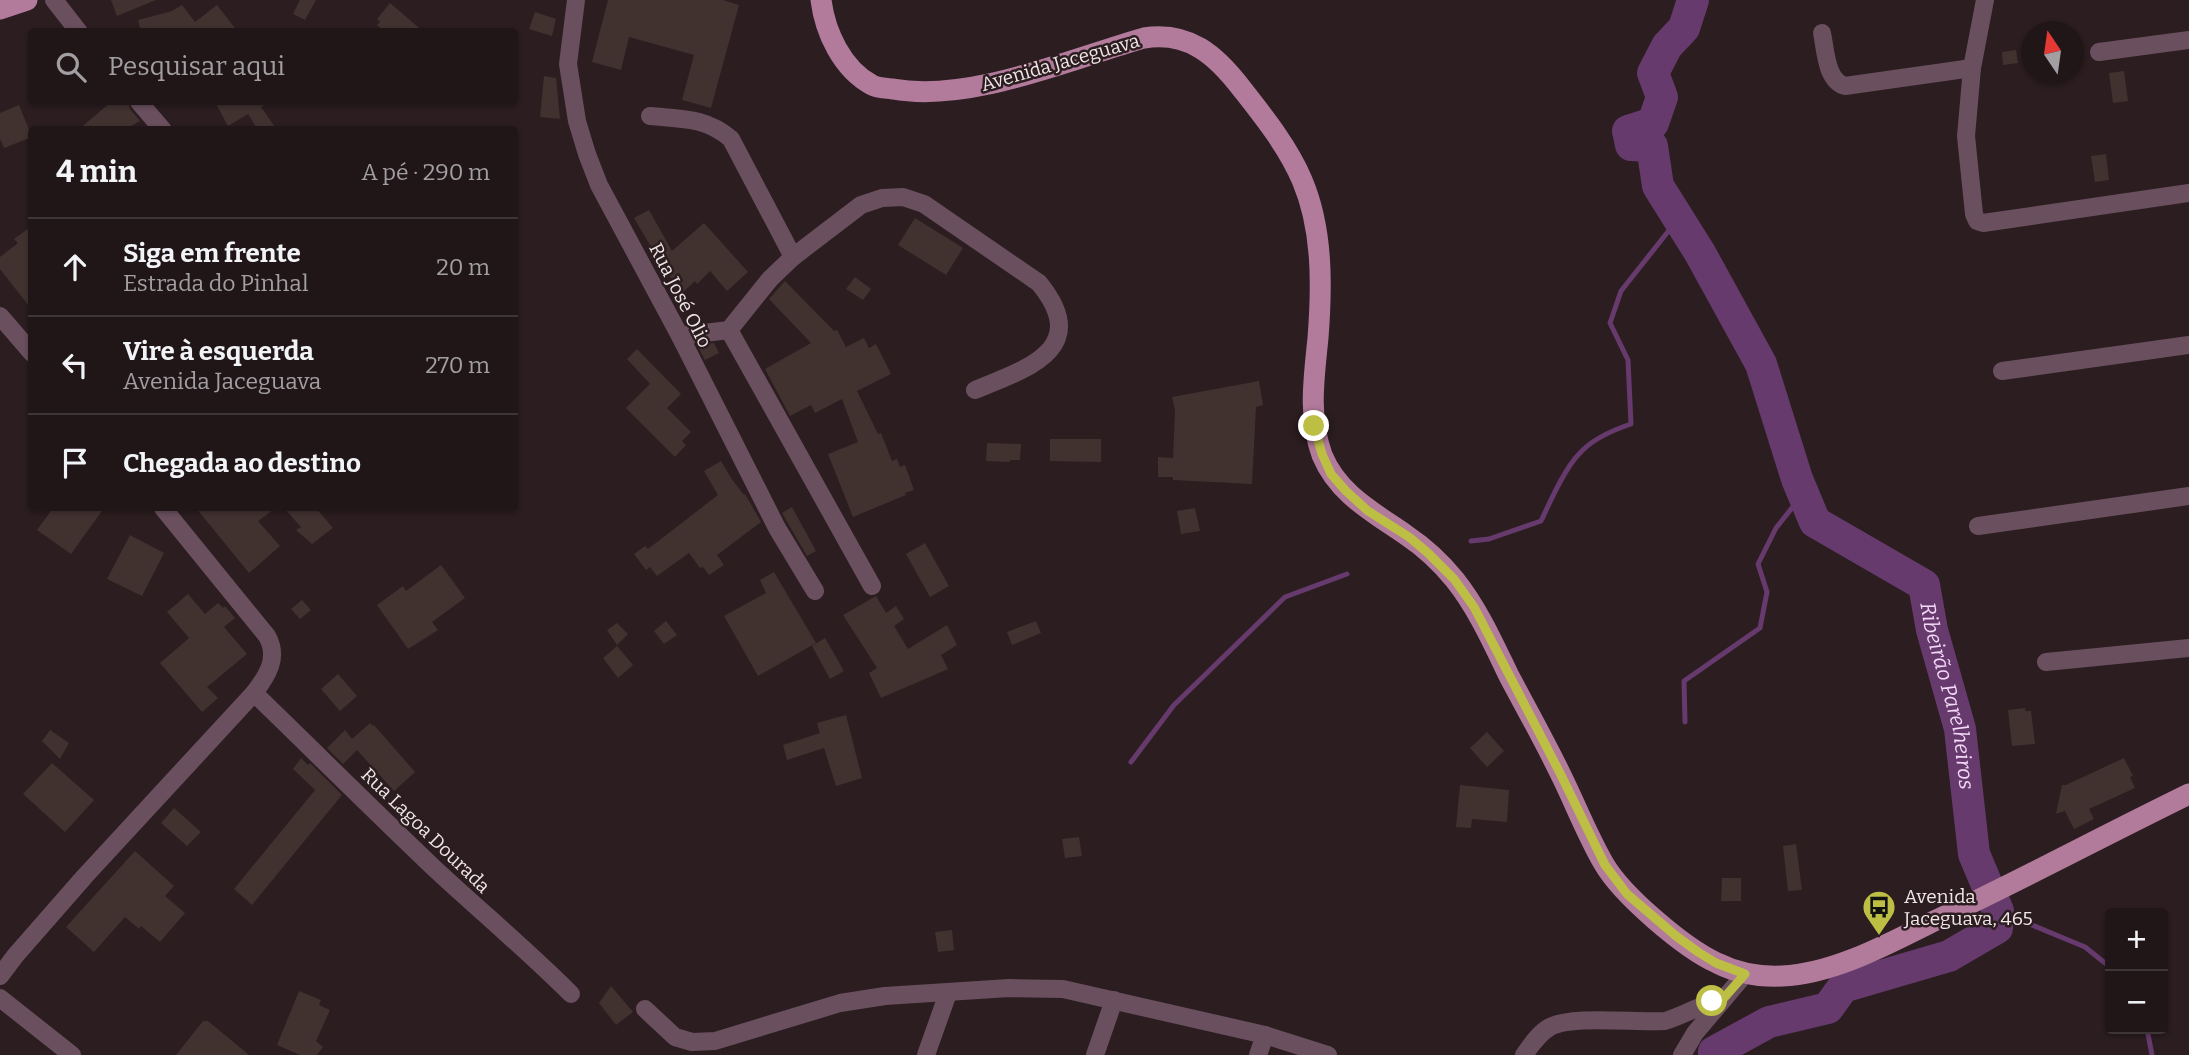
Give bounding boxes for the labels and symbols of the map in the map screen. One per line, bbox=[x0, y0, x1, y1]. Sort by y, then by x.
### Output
north arrow bbox=[2021, 21, 2084, 84]
street label: Avenida Jaceguava bbox=[978, 29, 1143, 96]
street label: Rua José Olio bbox=[644, 239, 717, 352]
route end bbox=[1298, 410, 1329, 441]
water label: Ribeirão Parelheiros bbox=[1914, 600, 1980, 791]
street label: Rua Lagoa Dourada bbox=[356, 763, 495, 898]
place label: Avenida Jaceguava, 465 bbox=[1903, 885, 2033, 930]
bus stop icon: Avenida Jaceguava, 465 bbox=[1860, 888, 1898, 937]
route start bbox=[1696, 985, 1727, 1016]

